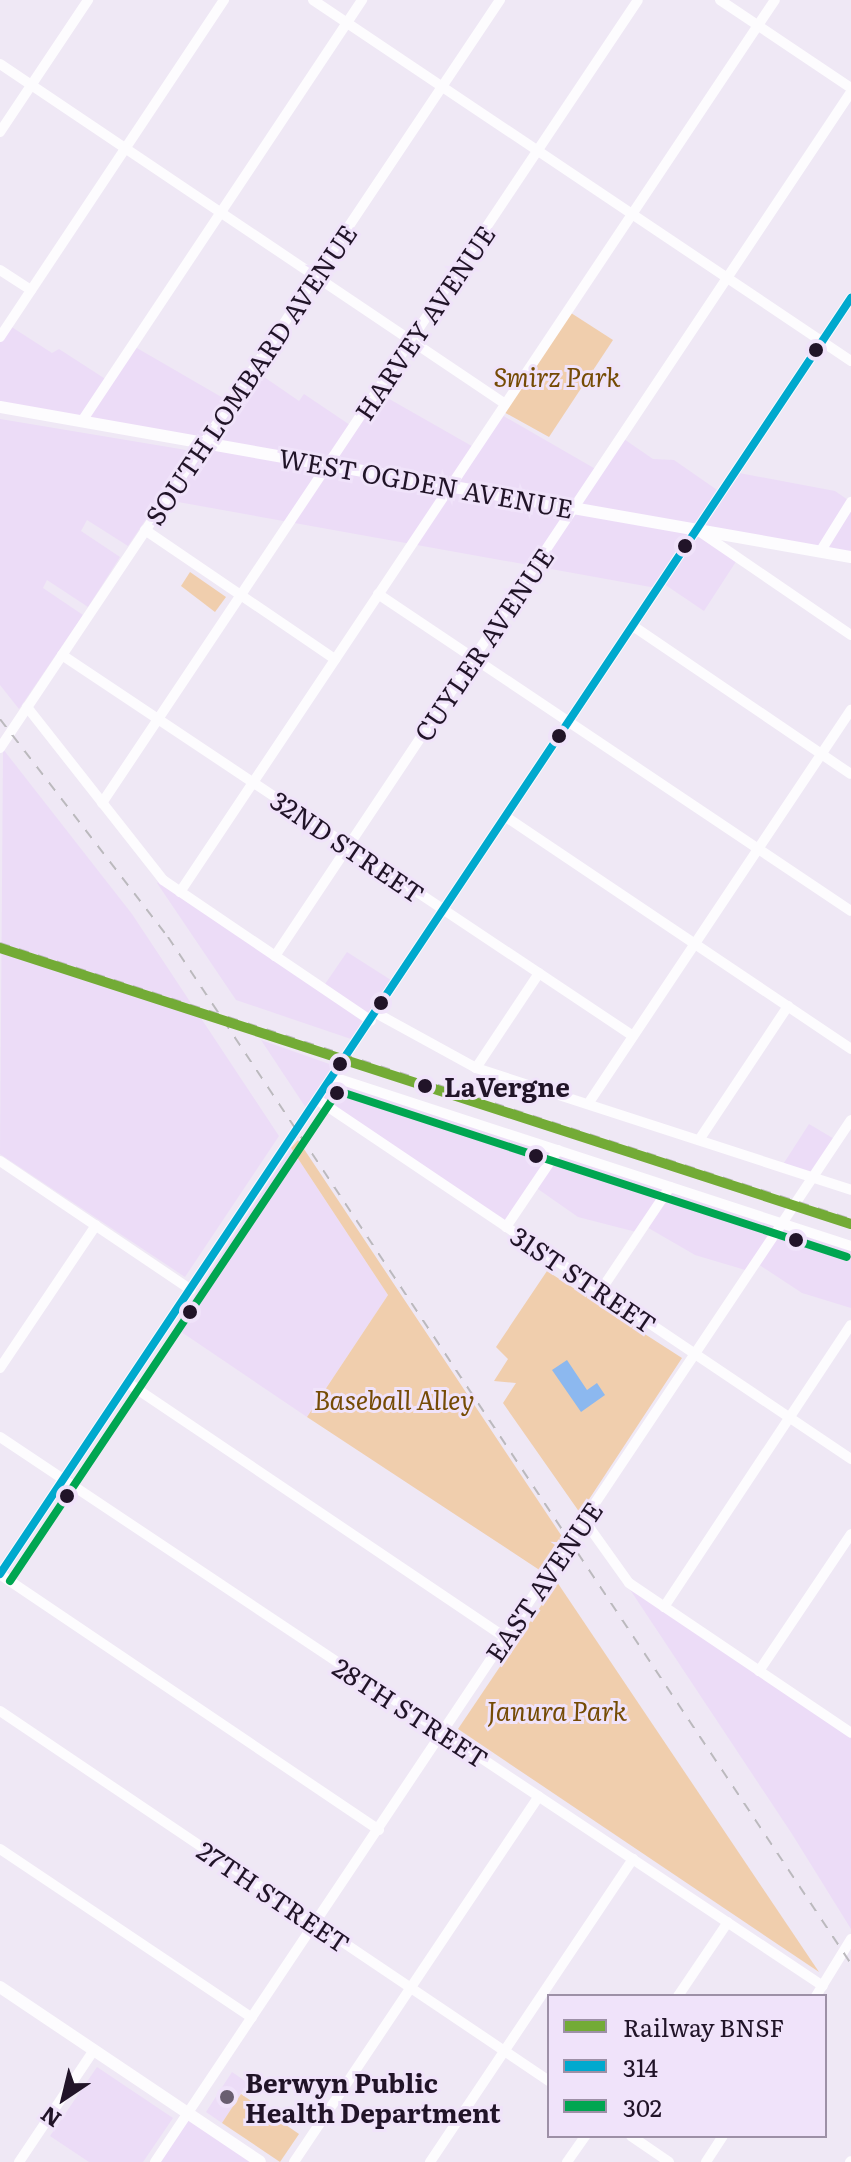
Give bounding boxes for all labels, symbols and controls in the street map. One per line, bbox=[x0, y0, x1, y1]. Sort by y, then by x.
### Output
street label: SOUTH LOMBARD AVENUE bbox=[138, 218, 362, 530]
street label: HARVEY AVENUE bbox=[347, 219, 501, 425]
unlabelled marker bbox=[808, 342, 824, 358]
park label: Smirz Park bbox=[493, 360, 621, 392]
street label: WEST OGDEN AVENUE bbox=[276, 441, 576, 523]
unlabelled marker bbox=[677, 538, 693, 554]
street label: CUYLER AVENUE bbox=[407, 541, 559, 747]
unlabelled marker bbox=[551, 728, 567, 744]
street label: 32ND STREET bbox=[266, 783, 430, 909]
unlabelled marker bbox=[373, 995, 389, 1011]
unlabelled marker bbox=[332, 1056, 348, 1072]
place label: LaVergne bbox=[444, 1070, 570, 1102]
marker: LaVergne bbox=[413, 1074, 437, 1098]
unlabelled marker bbox=[329, 1085, 345, 1101]
unlabelled marker bbox=[528, 1148, 544, 1164]
street label: 31ST STREET bbox=[505, 1219, 663, 1339]
unlabelled marker bbox=[788, 1232, 804, 1248]
unlabelled marker bbox=[182, 1304, 198, 1320]
park label: Baseball Alley bbox=[314, 1383, 474, 1415]
unlabelled marker bbox=[59, 1488, 75, 1504]
street label: EAST AVENUE bbox=[478, 1495, 608, 1667]
street label: 28TH STREET bbox=[328, 1650, 494, 1774]
park label: Janura Park bbox=[487, 1694, 627, 1726]
street label: 27TH STREET bbox=[192, 1834, 356, 1958]
legend bbox=[547, 1994, 827, 2138]
text: Railway BNSF bbox=[623, 2009, 784, 2044]
text: 314 bbox=[623, 2049, 658, 2084]
north arrow bbox=[24, 2058, 104, 2138]
place label: Berwyn Public Health Department bbox=[245, 2066, 501, 2128]
marker: Berwyn Public Health Department bbox=[216, 2086, 238, 2108]
text: 302 bbox=[623, 2089, 662, 2124]
text: N bbox=[33, 2099, 67, 2137]

